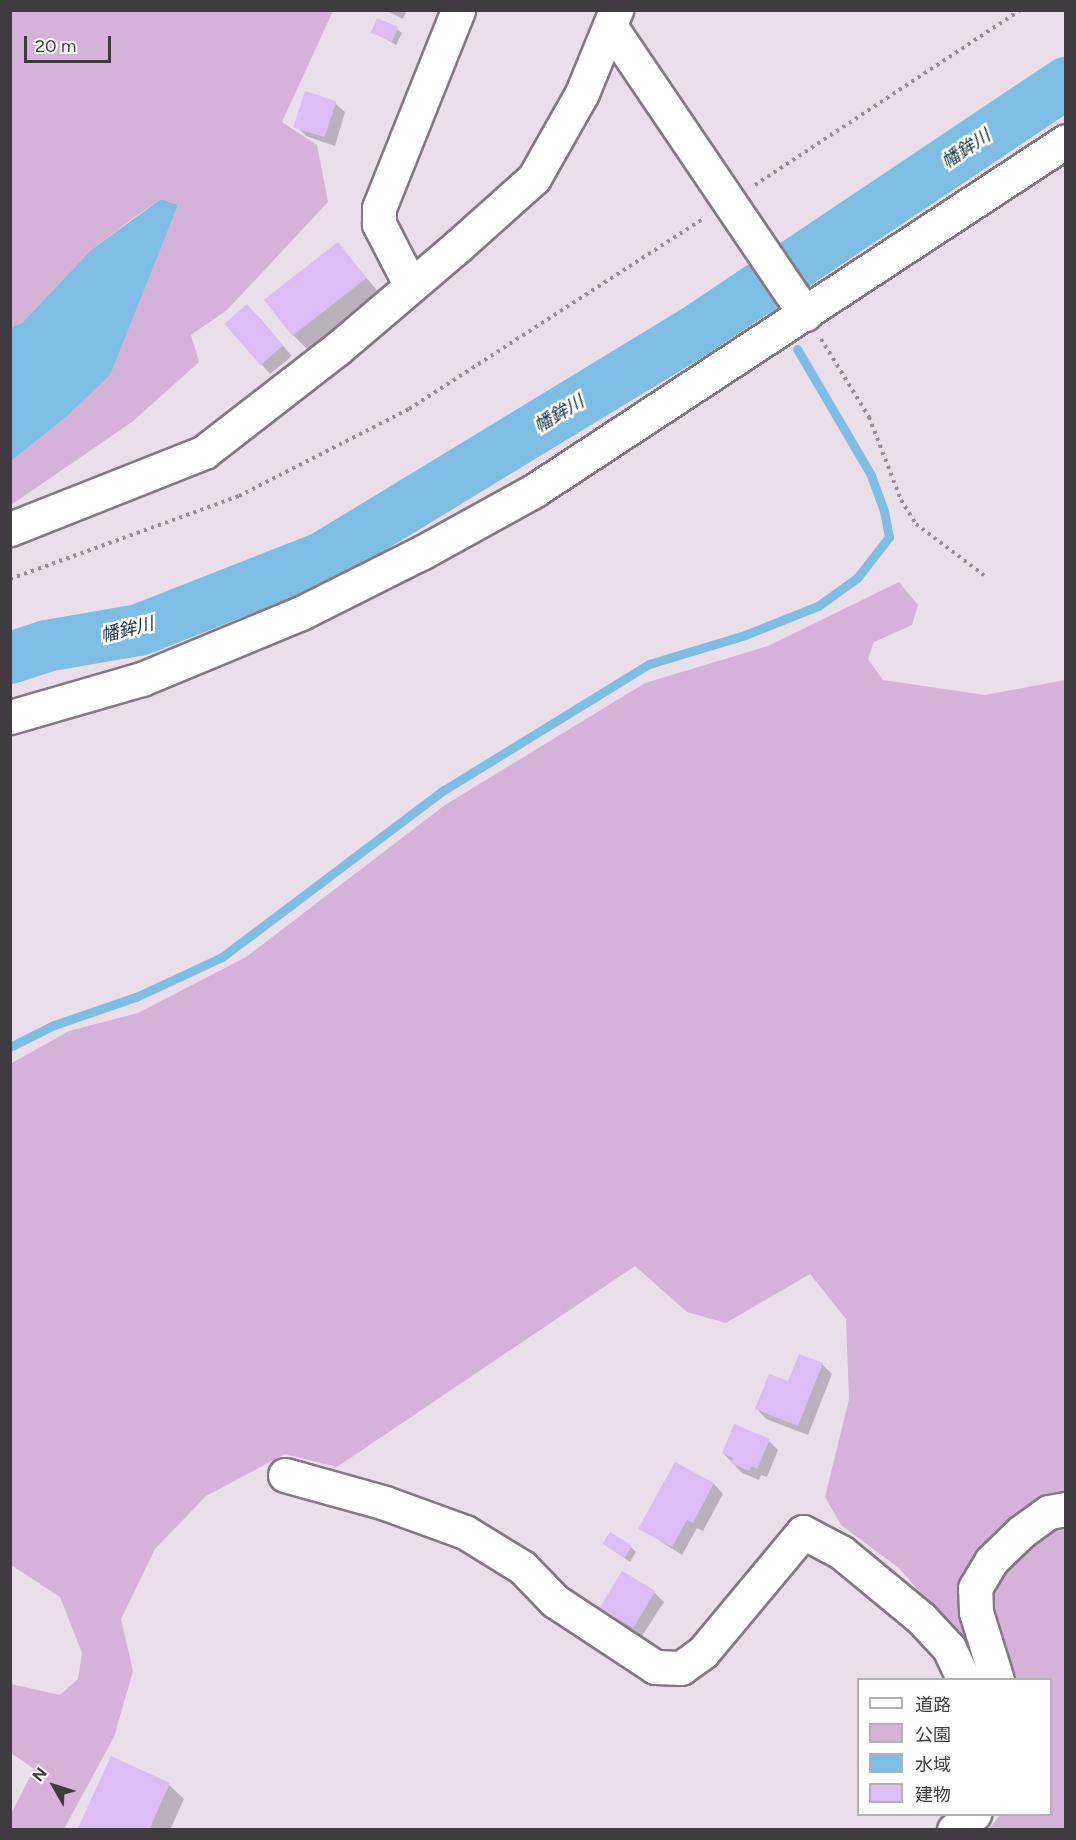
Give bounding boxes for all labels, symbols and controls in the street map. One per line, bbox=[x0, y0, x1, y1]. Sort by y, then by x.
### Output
scale bar bbox=[27, 24, 114, 62]
text: 20 m bbox=[35, 35, 76, 57]
water label: 幡鉾川 bbox=[938, 125, 994, 173]
water label: 幡鉾川 bbox=[530, 391, 588, 437]
water label: 幡鉾川 bbox=[98, 613, 156, 647]
legend bbox=[857, 1678, 1052, 1816]
text: 道路 bbox=[915, 1694, 951, 1716]
text: 公園 bbox=[915, 1724, 951, 1746]
text: 水域 bbox=[915, 1754, 951, 1776]
north arrow bbox=[24, 1756, 84, 1816]
text: N bbox=[28, 1764, 51, 1785]
text: 建物 bbox=[915, 1784, 951, 1806]

